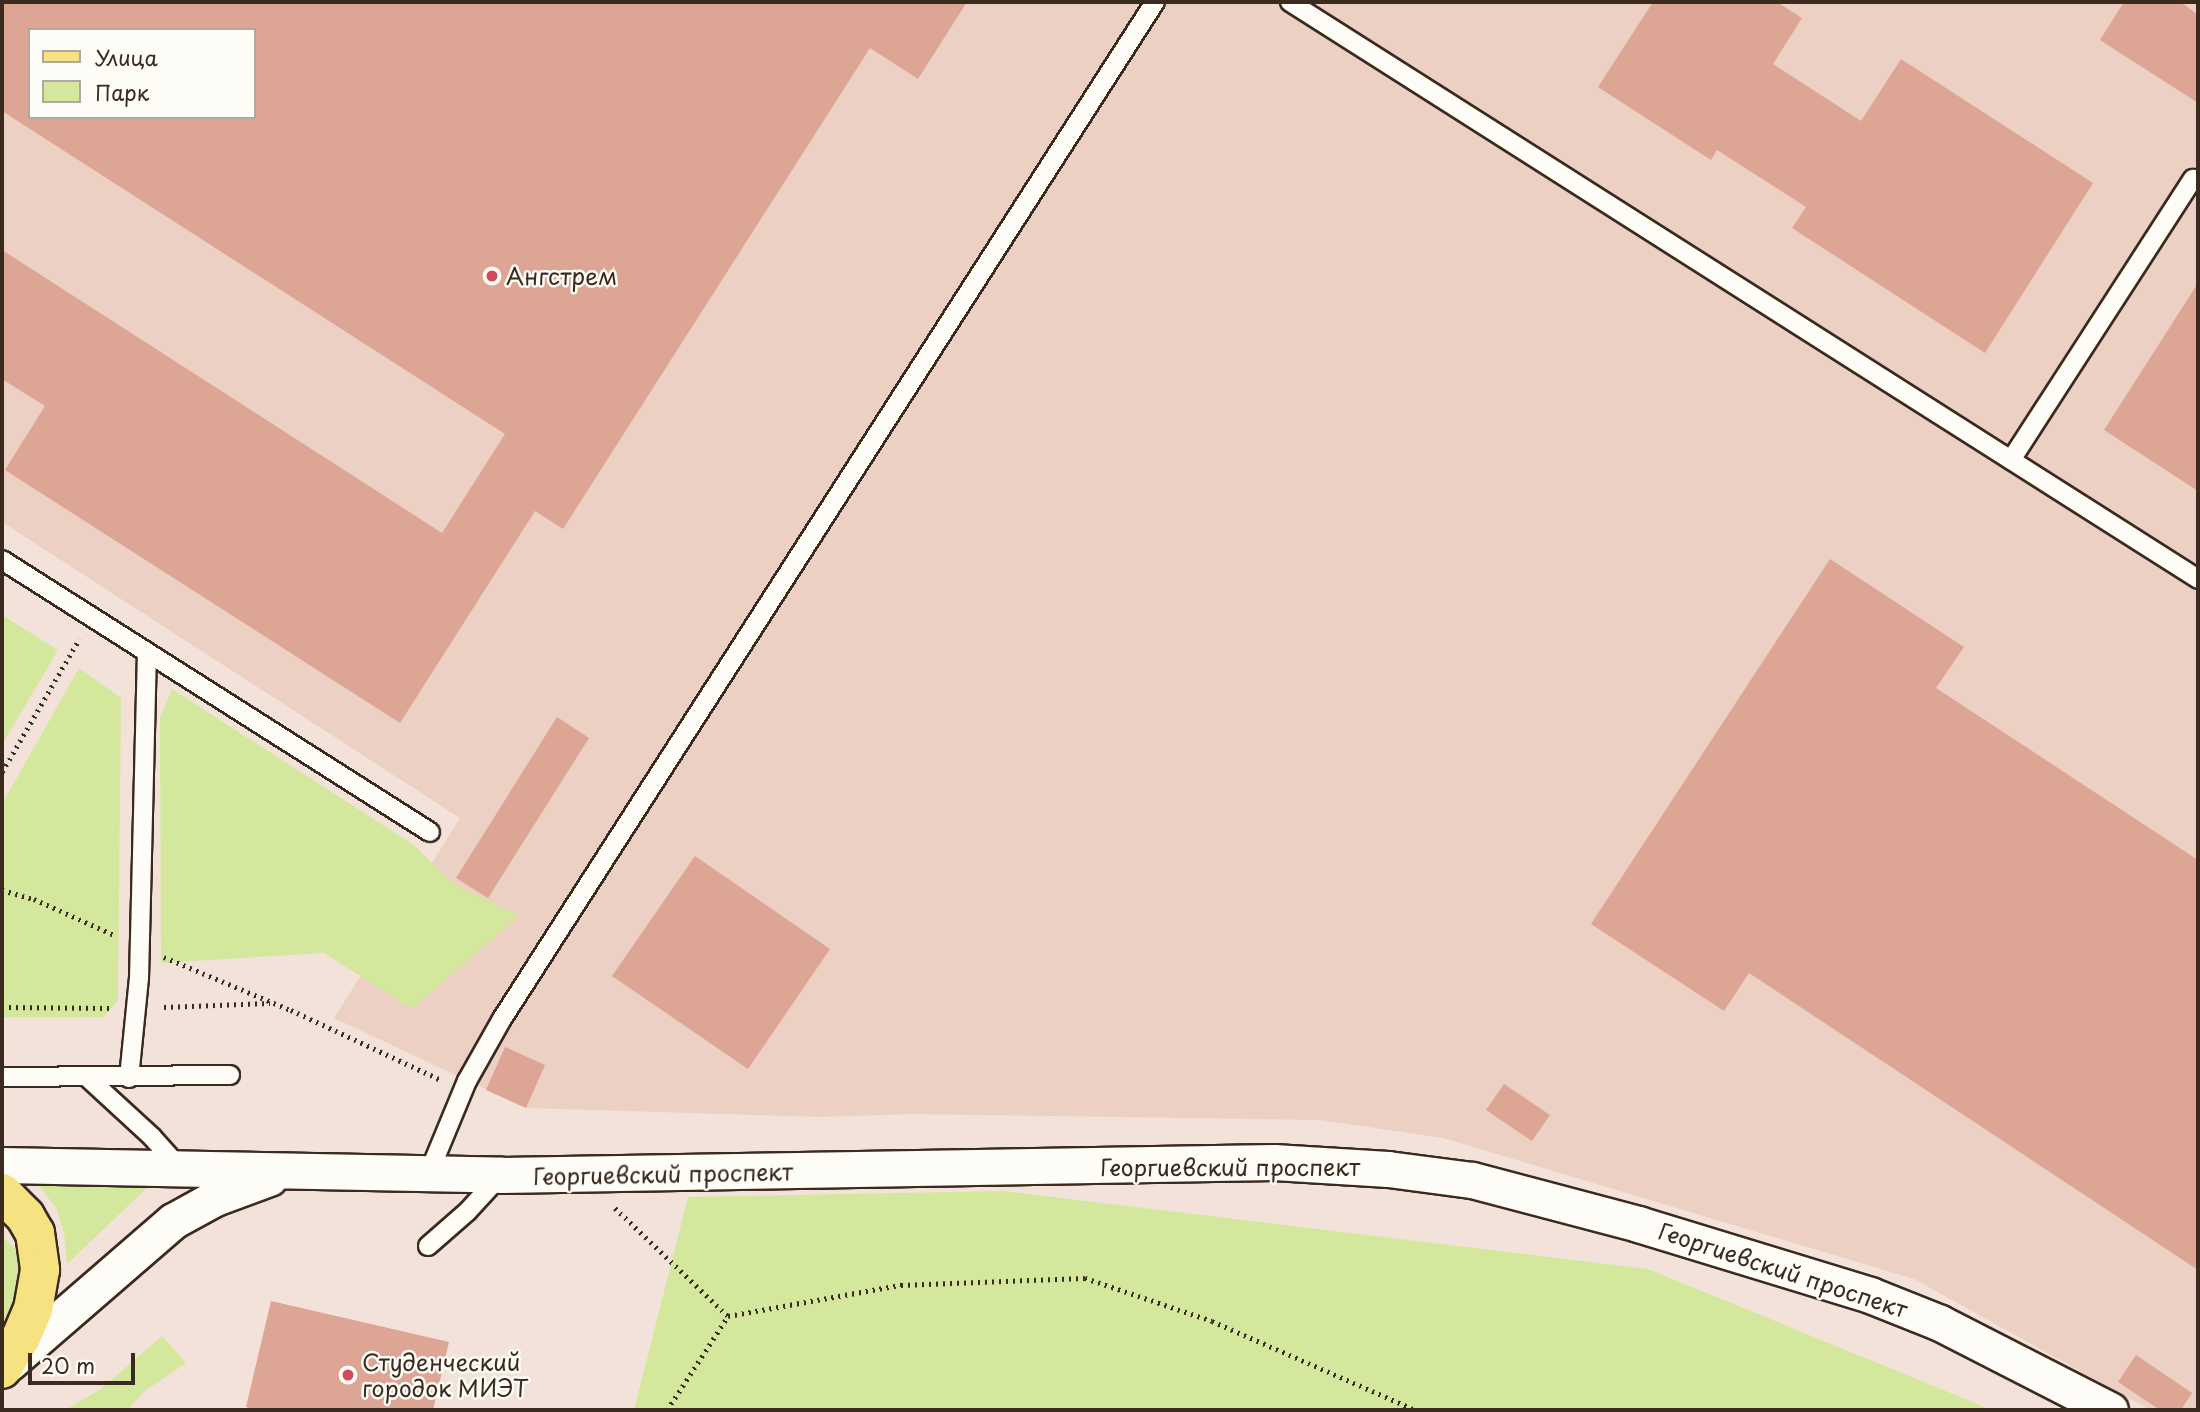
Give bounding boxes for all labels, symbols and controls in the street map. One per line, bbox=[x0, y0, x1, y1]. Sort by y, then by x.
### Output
legend bbox=[28, 28, 256, 119]
text: Улица bbox=[95, 41, 158, 73]
text: Парк bbox=[95, 76, 149, 108]
place label: Ангстрем bbox=[506, 262, 617, 290]
marker: Ангстрем bbox=[484, 268, 500, 284]
street label: Георгиевский проспект bbox=[1100, 1153, 1360, 1181]
street label: Георгиевский проспект bbox=[532, 1158, 794, 1190]
street label: Георгиевский проспект bbox=[1655, 1217, 1911, 1323]
scale bar bbox=[32, 1338, 138, 1382]
place label: Студенческий городок МИЭТ bbox=[362, 1348, 530, 1402]
text: 20 m bbox=[41, 1349, 95, 1381]
marker: Студенческий городок МИЭТ bbox=[340, 1367, 356, 1383]

